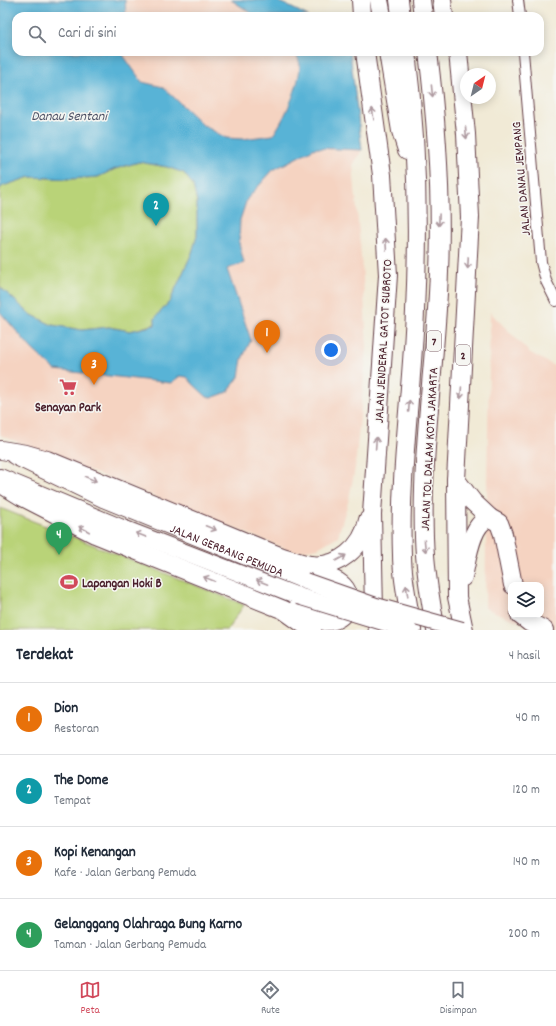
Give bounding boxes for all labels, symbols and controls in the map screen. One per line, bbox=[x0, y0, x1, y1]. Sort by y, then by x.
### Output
search box bbox=[12, 12, 544, 56]
icon: search bbox=[26, 23, 48, 45]
text: Cari di sini bbox=[58, 23, 116, 45]
north arrow bbox=[460, 68, 496, 104]
one-way arrow bbox=[428, 84, 436, 97]
water label: Danau Sentani bbox=[31, 107, 109, 127]
one-way arrow bbox=[369, 108, 377, 121]
street label: JALAN DANAU JEMPANG bbox=[508, 121, 537, 237]
one-way arrow bbox=[462, 126, 469, 139]
pin: 2 bbox=[143, 193, 169, 226]
one-way arrow bbox=[436, 213, 443, 226]
one-way arrow bbox=[382, 238, 389, 251]
one-way arrow bbox=[465, 256, 472, 269]
street label: JALAN JENDERAL GATOT SUBROTO bbox=[371, 259, 398, 424]
pin: 1 bbox=[254, 320, 280, 353]
road number: 7 bbox=[427, 331, 441, 351]
your location bbox=[321, 340, 341, 360]
road number: 2 bbox=[456, 345, 470, 365]
pin: 3 bbox=[81, 352, 107, 385]
street label: JALAN TOL DALAM KOTA JAKARTA bbox=[417, 367, 444, 531]
supermarket icon: Senayan Park bbox=[58, 377, 78, 397]
one-way arrow bbox=[457, 386, 465, 399]
place label: Senayan Park bbox=[35, 399, 102, 418]
one-way arrow bbox=[405, 400, 412, 413]
one-way arrow bbox=[372, 437, 379, 450]
one-way arrow bbox=[84, 475, 96, 483]
street label: JALAN GERBANG PEMUDA bbox=[167, 520, 286, 583]
pin: 4 bbox=[46, 522, 72, 555]
one-way arrow bbox=[78, 524, 90, 532]
one-way arrow bbox=[205, 525, 217, 532]
one-way arrow bbox=[135, 530, 147, 538]
one-way arrow bbox=[421, 539, 428, 552]
one-way arrow bbox=[335, 554, 347, 561]
sports icon: Lapangan Hoki B bbox=[59, 572, 79, 592]
one-way arrow bbox=[204, 574, 216, 582]
place label: Lapangan Hoki B bbox=[82, 575, 162, 594]
one-way arrow bbox=[256, 577, 268, 585]
map controls bbox=[508, 582, 544, 618]
button: layers bbox=[508, 582, 544, 618]
one-way arrow bbox=[403, 585, 411, 598]
text: Terdekat bbox=[16, 644, 73, 668]
text: 4 hasil bbox=[509, 647, 540, 666]
text: Dion bbox=[54, 698, 78, 720]
text: 1 bbox=[28, 709, 30, 728]
text: 40 m bbox=[516, 709, 540, 728]
text: Restoran bbox=[54, 720, 99, 739]
text: The Dome bbox=[54, 770, 108, 792]
text: 2 bbox=[26, 781, 32, 800]
text: 120 m bbox=[512, 781, 540, 800]
text: Tempat bbox=[54, 792, 91, 811]
text: Kopi Kenangan bbox=[54, 842, 136, 864]
text: 3 bbox=[26, 853, 32, 872]
text: 140 m bbox=[513, 853, 540, 872]
text: Kafe · Jalan Gerbang Pemuda bbox=[54, 864, 196, 883]
text: Gelanggang Olahraga Bung Karno bbox=[54, 914, 242, 936]
text: 4 bbox=[26, 925, 32, 944]
text: 200 m bbox=[508, 925, 540, 944]
text: Taman · Jalan Gerbang Pemuda bbox=[54, 936, 206, 955]
tab: Peta bbox=[79, 979, 101, 1019]
tab: Rute bbox=[259, 979, 281, 1019]
tab: Disimpan bbox=[440, 979, 477, 1019]

